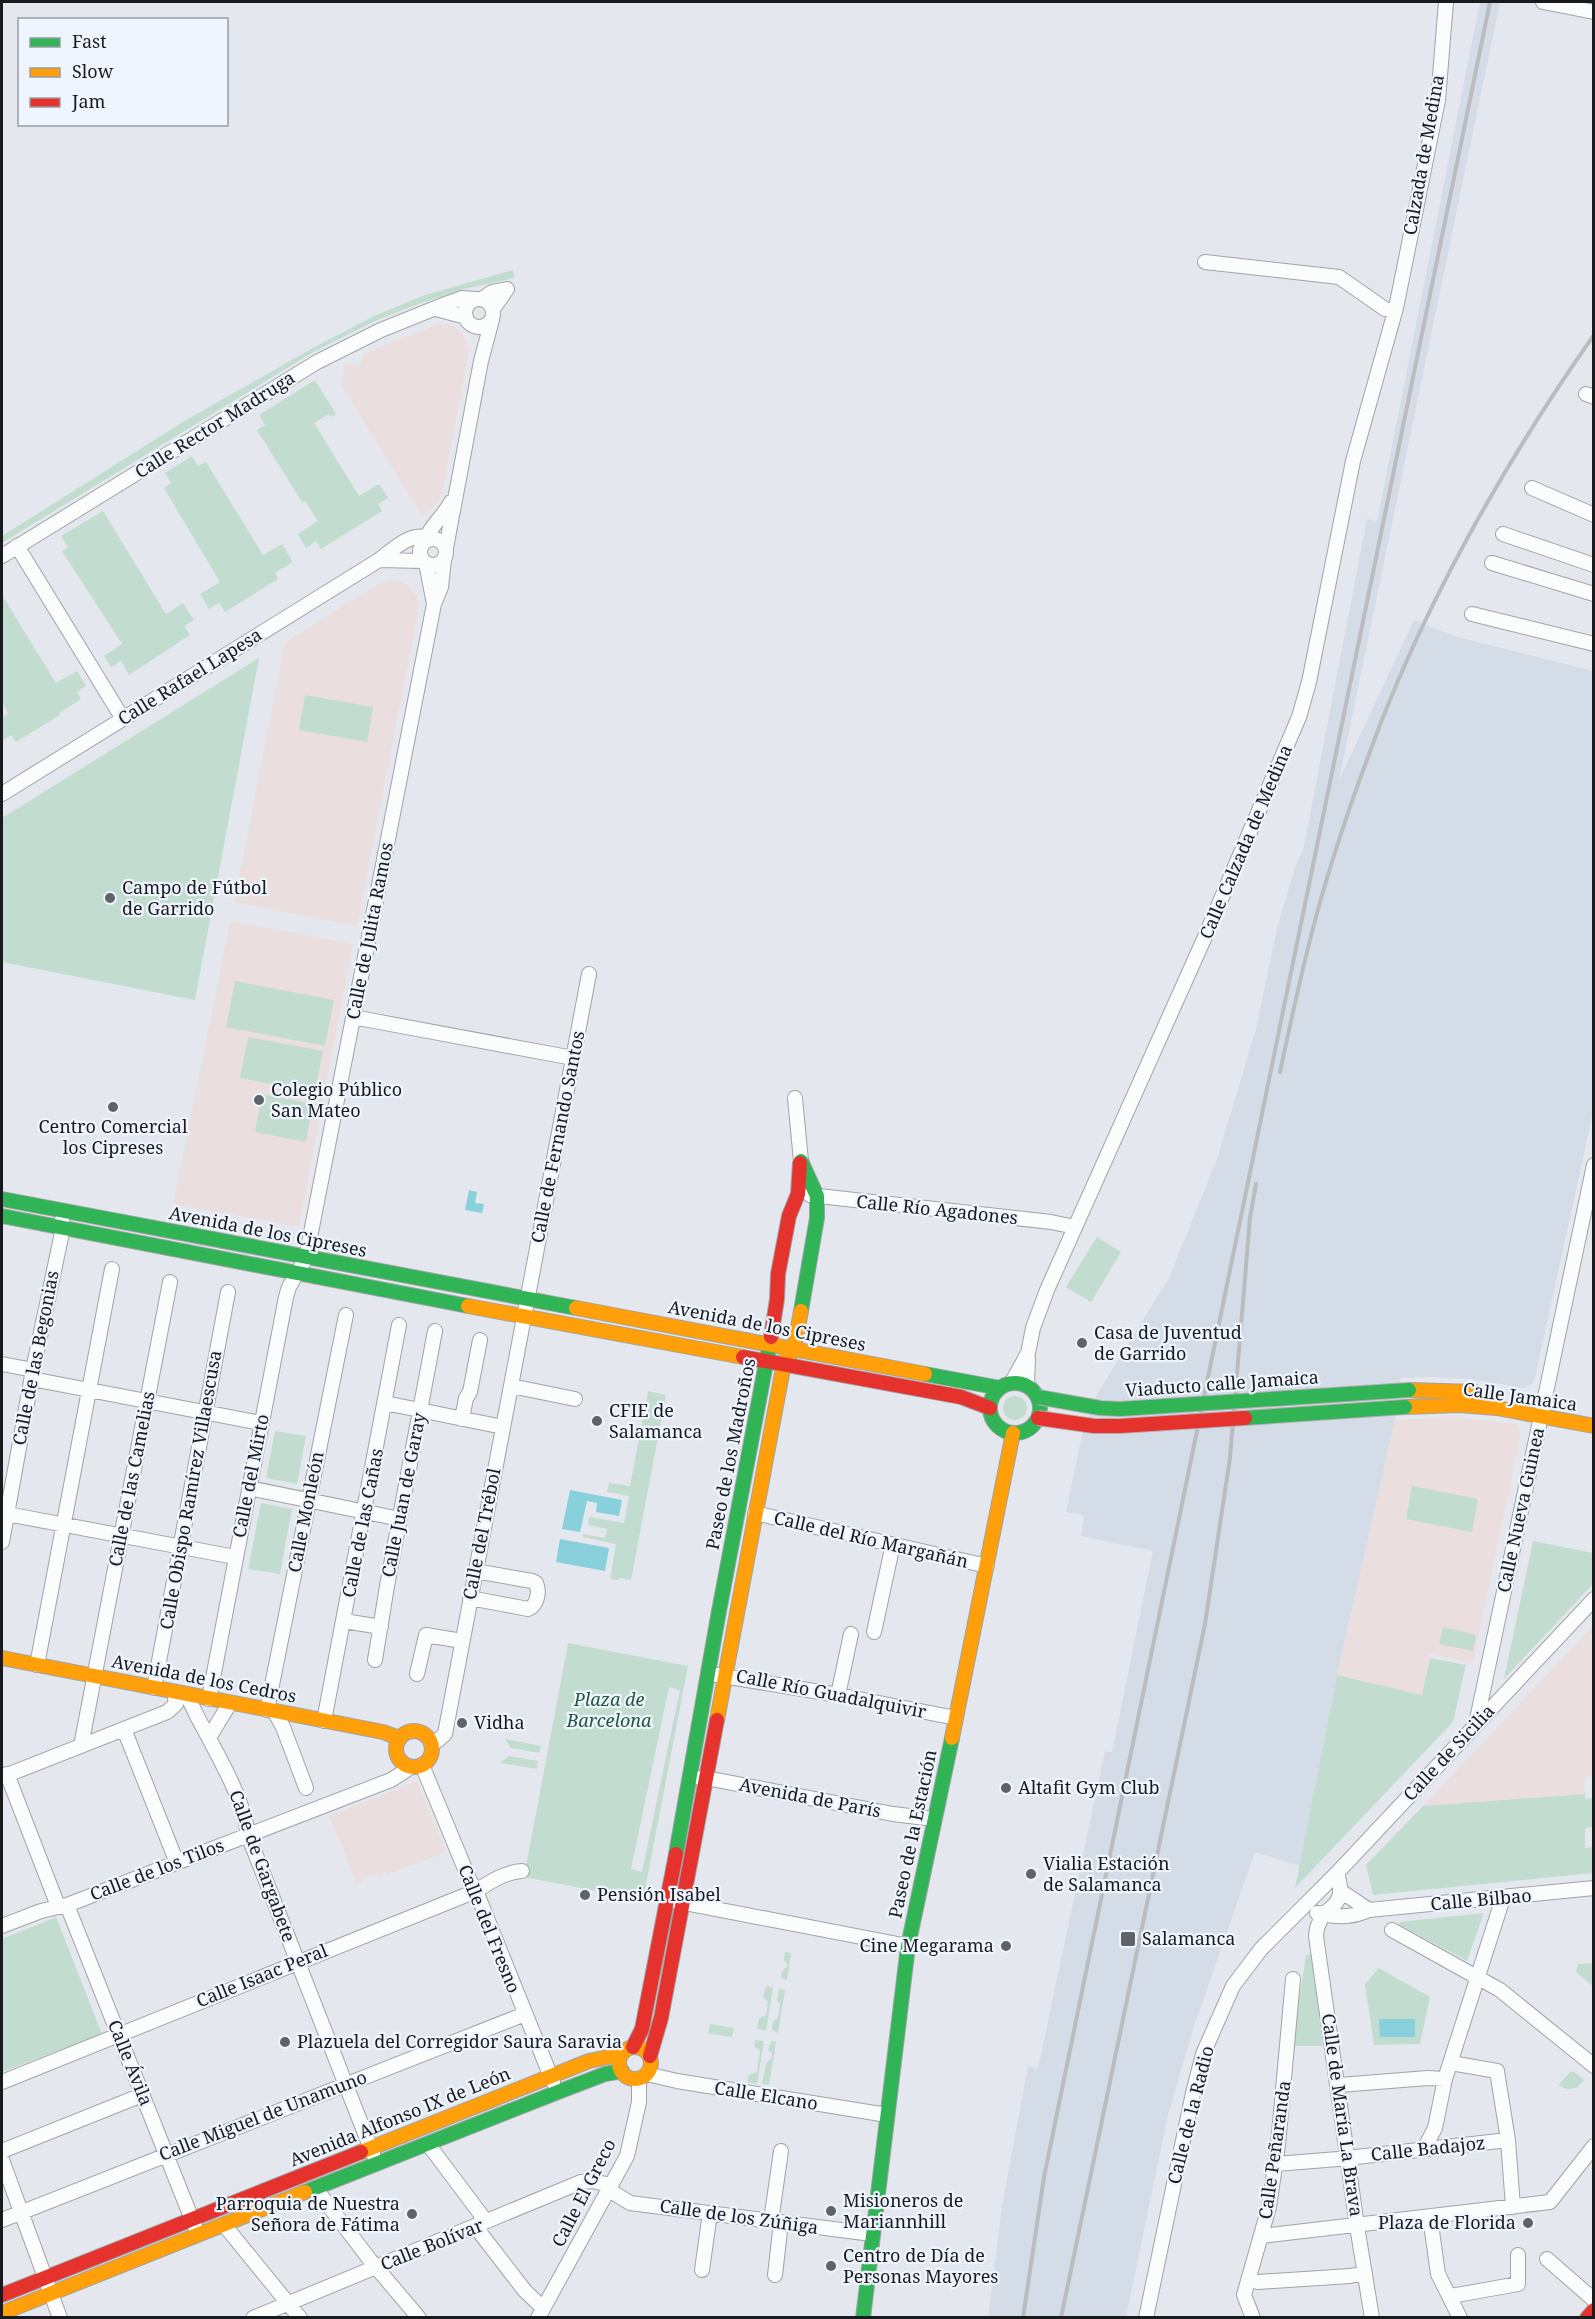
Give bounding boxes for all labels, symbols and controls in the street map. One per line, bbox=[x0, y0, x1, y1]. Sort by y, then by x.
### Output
legend bbox=[18, 18, 228, 126]
text: Fast bbox=[72, 29, 107, 53]
text: Slow bbox=[72, 59, 114, 83]
street label: Calzada de Medina bbox=[1397, 73, 1449, 237]
text: Jam bbox=[71, 89, 106, 113]
street label: Calle Rector Madruga bbox=[130, 365, 299, 483]
street label: Calle Rafael Lapesa bbox=[113, 622, 266, 730]
street label: Calle Calzada de Medina bbox=[1193, 741, 1297, 943]
street label: Calle de Julita Ramos bbox=[340, 840, 398, 1021]
place label: Campo de Fútbol de Garrido bbox=[122, 875, 267, 920]
marker: Campo de Fútbol de Garrido bbox=[103, 891, 117, 905]
street label: Calle de Fernando Santos bbox=[525, 1029, 589, 1245]
place label: Colegio Público San Mateo bbox=[271, 1077, 402, 1122]
marker: Colegio Público San Mateo bbox=[252, 1093, 266, 1107]
marker: Centro Comercial los Cipreses bbox=[106, 1100, 120, 1114]
place label: Centro Comercial los Cipreses bbox=[38, 1114, 188, 1159]
street label: Calle Río Agadones bbox=[855, 1189, 1019, 1229]
street label: Avenida de los Cipreses bbox=[167, 1200, 369, 1262]
street label: Calle de las Begonias bbox=[6, 1268, 64, 1447]
street label: Avenida de los Cipreses bbox=[666, 1294, 868, 1356]
place label: Casa de Juventud de Garrido bbox=[1094, 1320, 1242, 1365]
marker: Casa de Juventud de Garrido bbox=[1075, 1336, 1089, 1350]
street label: Calle Obispo Ramírez Villaescusa bbox=[154, 1348, 226, 1631]
street label: Paseo de los Madroños bbox=[700, 1356, 760, 1552]
street label: Viaducto calle Jamaica bbox=[1124, 1364, 1319, 1402]
street label: Calle Jamaica bbox=[1461, 1376, 1579, 1416]
street label: Calle de las Camelias bbox=[102, 1389, 160, 1568]
place label: CFIE de Salamanca bbox=[609, 1398, 702, 1443]
street label: Calle Juan de Garay bbox=[375, 1410, 431, 1579]
street label: Calle del Mirto bbox=[226, 1412, 274, 1540]
marker: CFIE de Salamanca bbox=[590, 1414, 604, 1428]
street label: Calle Nueva Guinea bbox=[1491, 1425, 1549, 1595]
street label: Calle de las Cañas bbox=[336, 1446, 388, 1599]
street label: Calle Monleón bbox=[282, 1449, 329, 1574]
street label: Calle del Trébol bbox=[456, 1465, 506, 1602]
street label: Calle del Río Margañán bbox=[772, 1505, 971, 1573]
street label: Avenida de los Cedros bbox=[110, 1648, 299, 1708]
street label: Calle Río Guadalquivir bbox=[734, 1663, 929, 1723]
park label: Plaza de Barcelona bbox=[566, 1687, 652, 1732]
street label: Calle de Sicilia bbox=[1397, 1699, 1499, 1806]
place label: Vidha bbox=[474, 1710, 525, 1734]
marker: Vidha bbox=[455, 1716, 469, 1730]
street label: Paseo de la Estación bbox=[882, 1747, 942, 1920]
street label: Avenida de París bbox=[737, 1772, 883, 1823]
place label: Altafit Gym Club bbox=[1018, 1775, 1160, 1799]
marker: Altafit Gym Club bbox=[999, 1781, 1013, 1795]
street label: Calle de Gargabete bbox=[224, 1786, 302, 1945]
street label: Calle de los Tilos bbox=[86, 1832, 227, 1906]
place label: Vialia Estación de Salamanca bbox=[1043, 1851, 1170, 1896]
street label: Calle del Fresno bbox=[453, 1861, 527, 1996]
marker: Vialia Estación de Salamanca bbox=[1024, 1867, 1038, 1881]
place label: Pensión Isabel bbox=[597, 1882, 721, 1906]
street label: Calle Bilbao bbox=[1429, 1883, 1532, 1915]
marker: Pensión Isabel bbox=[578, 1888, 592, 1902]
place label: Salamanca bbox=[1142, 1926, 1235, 1950]
marker: Salamanca bbox=[1119, 1930, 1137, 1948]
place label: Cine Megarama bbox=[860, 1933, 994, 1957]
street label: Calle Isaac Peral bbox=[192, 1938, 331, 2012]
marker: Cine Megarama bbox=[999, 1939, 1013, 1953]
street label: Calle de María La Brava bbox=[1317, 2012, 1369, 2218]
street label: Calle Ávila bbox=[103, 2016, 159, 2109]
place label: Plazuela del Corregidor Saura Saravia bbox=[297, 2029, 622, 2053]
marker: Plazuela del Corregidor Saura Saravia bbox=[278, 2035, 292, 2049]
street label: Calle de la Radio bbox=[1161, 2043, 1219, 2186]
street label: Avenida Alfonso IX de León bbox=[286, 2061, 514, 2171]
street label: Calle Miguel de Unamuno bbox=[155, 2064, 370, 2166]
street label: Calle Elcano bbox=[713, 2075, 820, 2115]
street label: Calle Peñaranda bbox=[1252, 2079, 1296, 2221]
street label: Calle Badajoz bbox=[1370, 2130, 1486, 2166]
street label: Calle El Greco bbox=[546, 2134, 621, 2251]
place label: Misioneros de Mariannhill bbox=[843, 2188, 964, 2233]
place label: Parroquia de Nuestra Señora de Fátima bbox=[216, 2191, 400, 2236]
street label: Calle de los Zúñiga bbox=[658, 2193, 820, 2239]
marker: Misioneros de Mariannhill bbox=[824, 2204, 838, 2218]
marker: Parroquia de Nuestra Señora de Fátima bbox=[405, 2207, 419, 2221]
place label: Plaza de Florida bbox=[1378, 2210, 1516, 2234]
street label: Calle Bolívar bbox=[377, 2212, 487, 2276]
marker: Plaza de Florida bbox=[1521, 2216, 1535, 2230]
place label: Centro de Día de Personas Mayores bbox=[843, 2243, 998, 2288]
marker: Centro de Día de Personas Mayores bbox=[824, 2259, 838, 2273]

